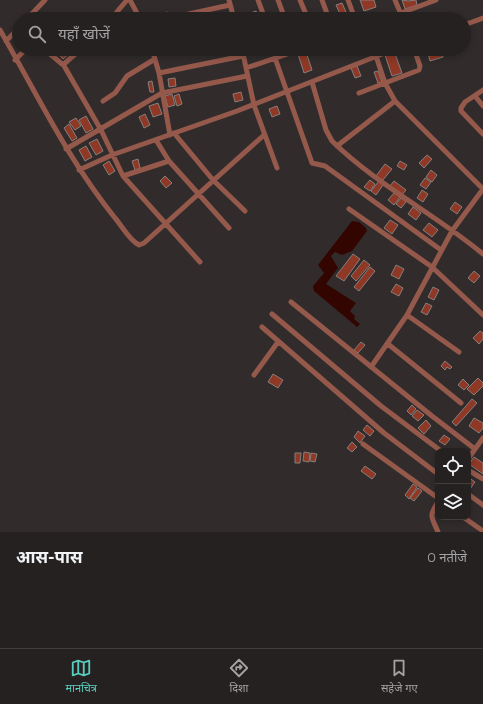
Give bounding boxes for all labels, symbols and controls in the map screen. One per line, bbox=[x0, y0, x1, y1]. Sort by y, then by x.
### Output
search box bbox=[12, 12, 471, 56]
icon: search bbox=[26, 23, 48, 45]
text: यहाँ खोजें bbox=[58, 24, 110, 43]
map controls bbox=[435, 448, 471, 520]
button: locate bbox=[435, 448, 471, 484]
button: layers bbox=[435, 484, 471, 520]
text: आस-पास bbox=[16, 547, 83, 567]
text: 0 नतीजे bbox=[427, 549, 467, 565]
tab: मानचित्र bbox=[65, 657, 97, 696]
tab: दिशा bbox=[228, 657, 250, 696]
tab: सहेजे गए bbox=[381, 657, 417, 696]

